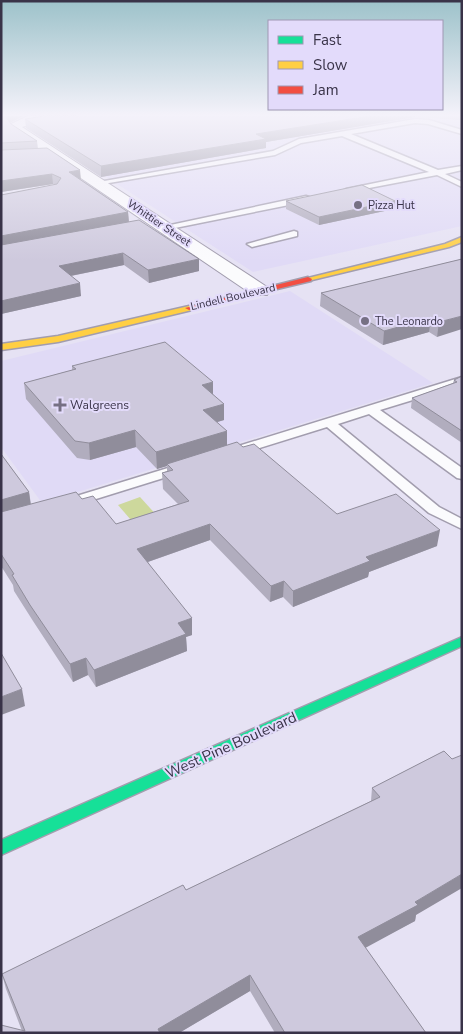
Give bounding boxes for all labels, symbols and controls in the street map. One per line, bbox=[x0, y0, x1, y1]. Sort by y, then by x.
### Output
legend bbox=[268, 20, 443, 110]
text: Fast bbox=[313, 30, 342, 50]
text: Slow bbox=[313, 55, 348, 75]
text: Jam bbox=[312, 80, 339, 100]
street label: Whittier Street bbox=[124, 196, 194, 250]
place label: Pizza Hut bbox=[368, 198, 415, 213]
marker: Pizza Hut bbox=[352, 199, 364, 211]
street label: Lindell Boulevard bbox=[189, 280, 277, 314]
place label: The Leonardo bbox=[375, 314, 443, 329]
marker: The Leonardo bbox=[359, 315, 371, 327]
place label: Walgreens bbox=[70, 397, 129, 413]
marker: Walgreens bbox=[54, 399, 66, 411]
street label: West Pine Boulevard bbox=[162, 707, 300, 783]

